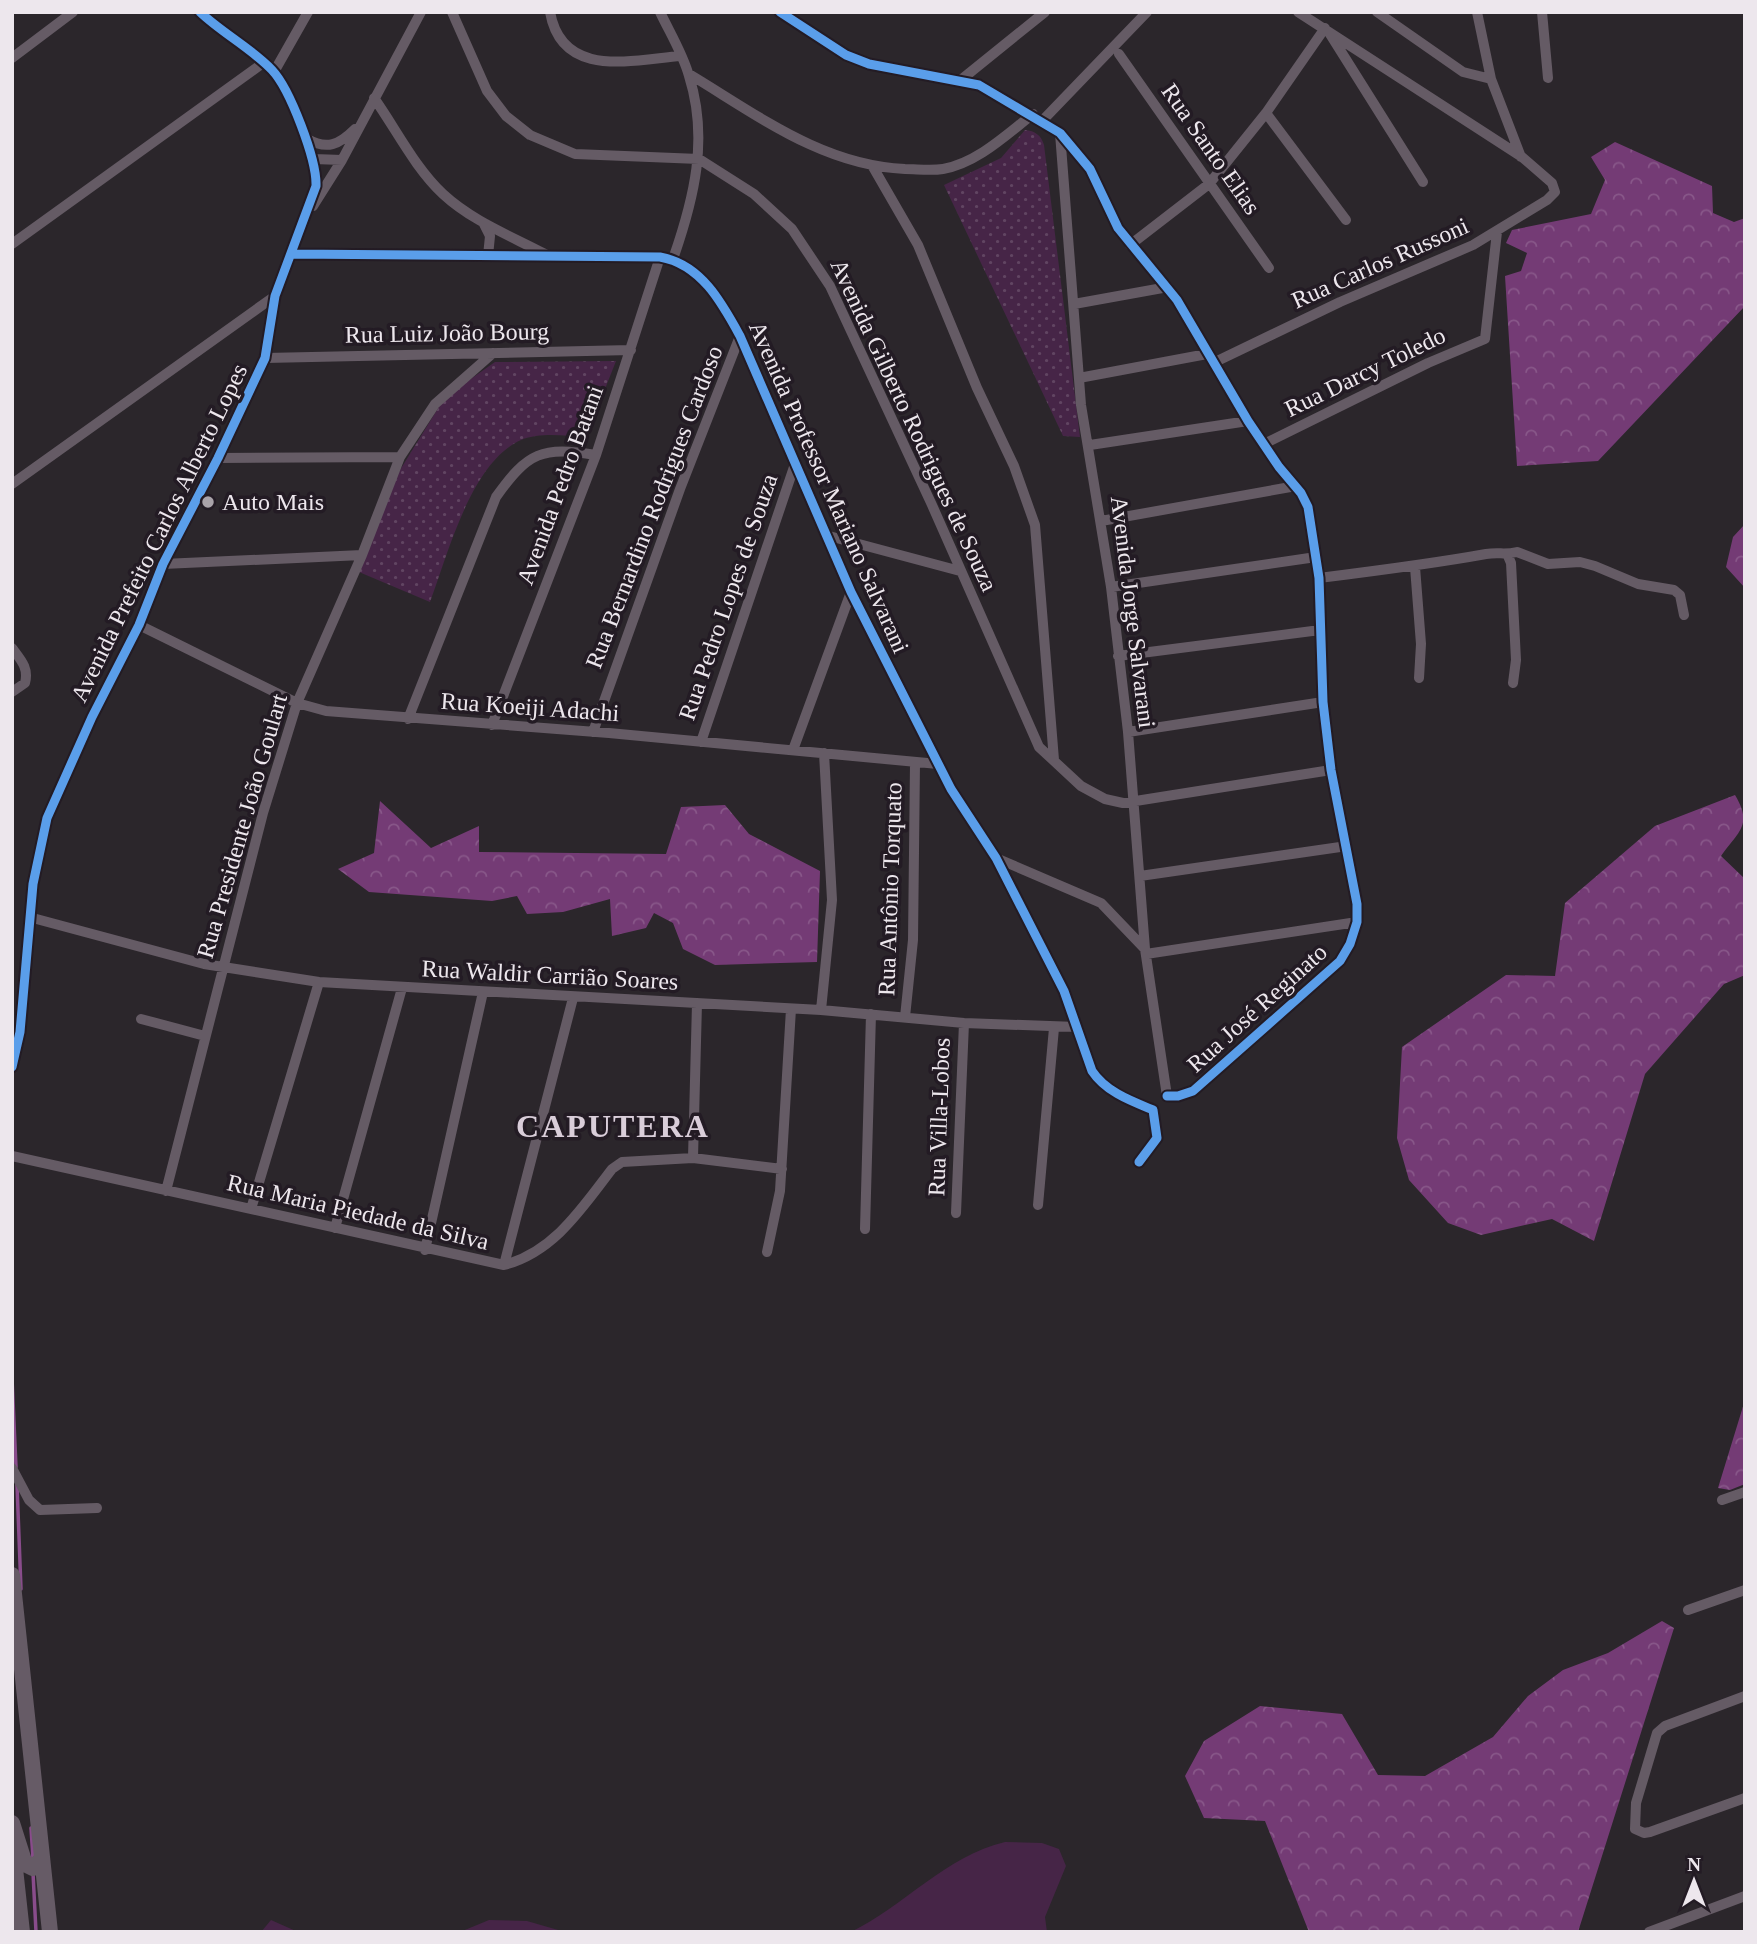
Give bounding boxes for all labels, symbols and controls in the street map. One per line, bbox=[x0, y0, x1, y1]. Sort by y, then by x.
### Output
street label: Rua Santo Elias bbox=[1156, 79, 1266, 219]
street label: Rua Carlos Russoni bbox=[1288, 212, 1473, 314]
street label: Avenida Gilberto Rodrigues de Souza bbox=[825, 255, 1003, 596]
street label: Avenida Professor Mariano Salvarani bbox=[744, 317, 914, 657]
street label: Rua Luiz João Bourg bbox=[345, 318, 549, 348]
street label: Rua Darcy Toledo bbox=[1281, 322, 1449, 422]
street label: Rua Bernardino Rodrigues Cardoso bbox=[580, 342, 728, 672]
street label: Avenida Prefeito Carlos Alberto Lopes bbox=[66, 360, 252, 706]
street label: Avenida Pedro Batani bbox=[512, 382, 608, 588]
street label: Rua Pedro Lopes de Souza bbox=[674, 470, 783, 723]
place label: Auto Mais bbox=[222, 489, 324, 515]
marker: Auto Mais bbox=[200, 494, 216, 510]
street label: Avenida Jorge Salvarani bbox=[1106, 494, 1160, 730]
street label: Rua Koeiji Adachi bbox=[440, 688, 620, 726]
street label: Rua Presidente João Goulart bbox=[192, 690, 292, 961]
street label: Rua Antônio Torquato bbox=[873, 782, 907, 996]
street label: Rua José Reginato bbox=[1182, 939, 1332, 1077]
street label: Rua Waldir Carrião Soares bbox=[421, 955, 679, 995]
street label: Rua Villa-Lobos bbox=[923, 1037, 955, 1197]
district label: CAPUTERA bbox=[516, 1108, 710, 1144]
street label: Rua Maria Piedade da Silva bbox=[225, 1169, 492, 1255]
north arrow bbox=[1659, 1846, 1729, 1916]
text: N bbox=[1687, 1854, 1701, 1875]

